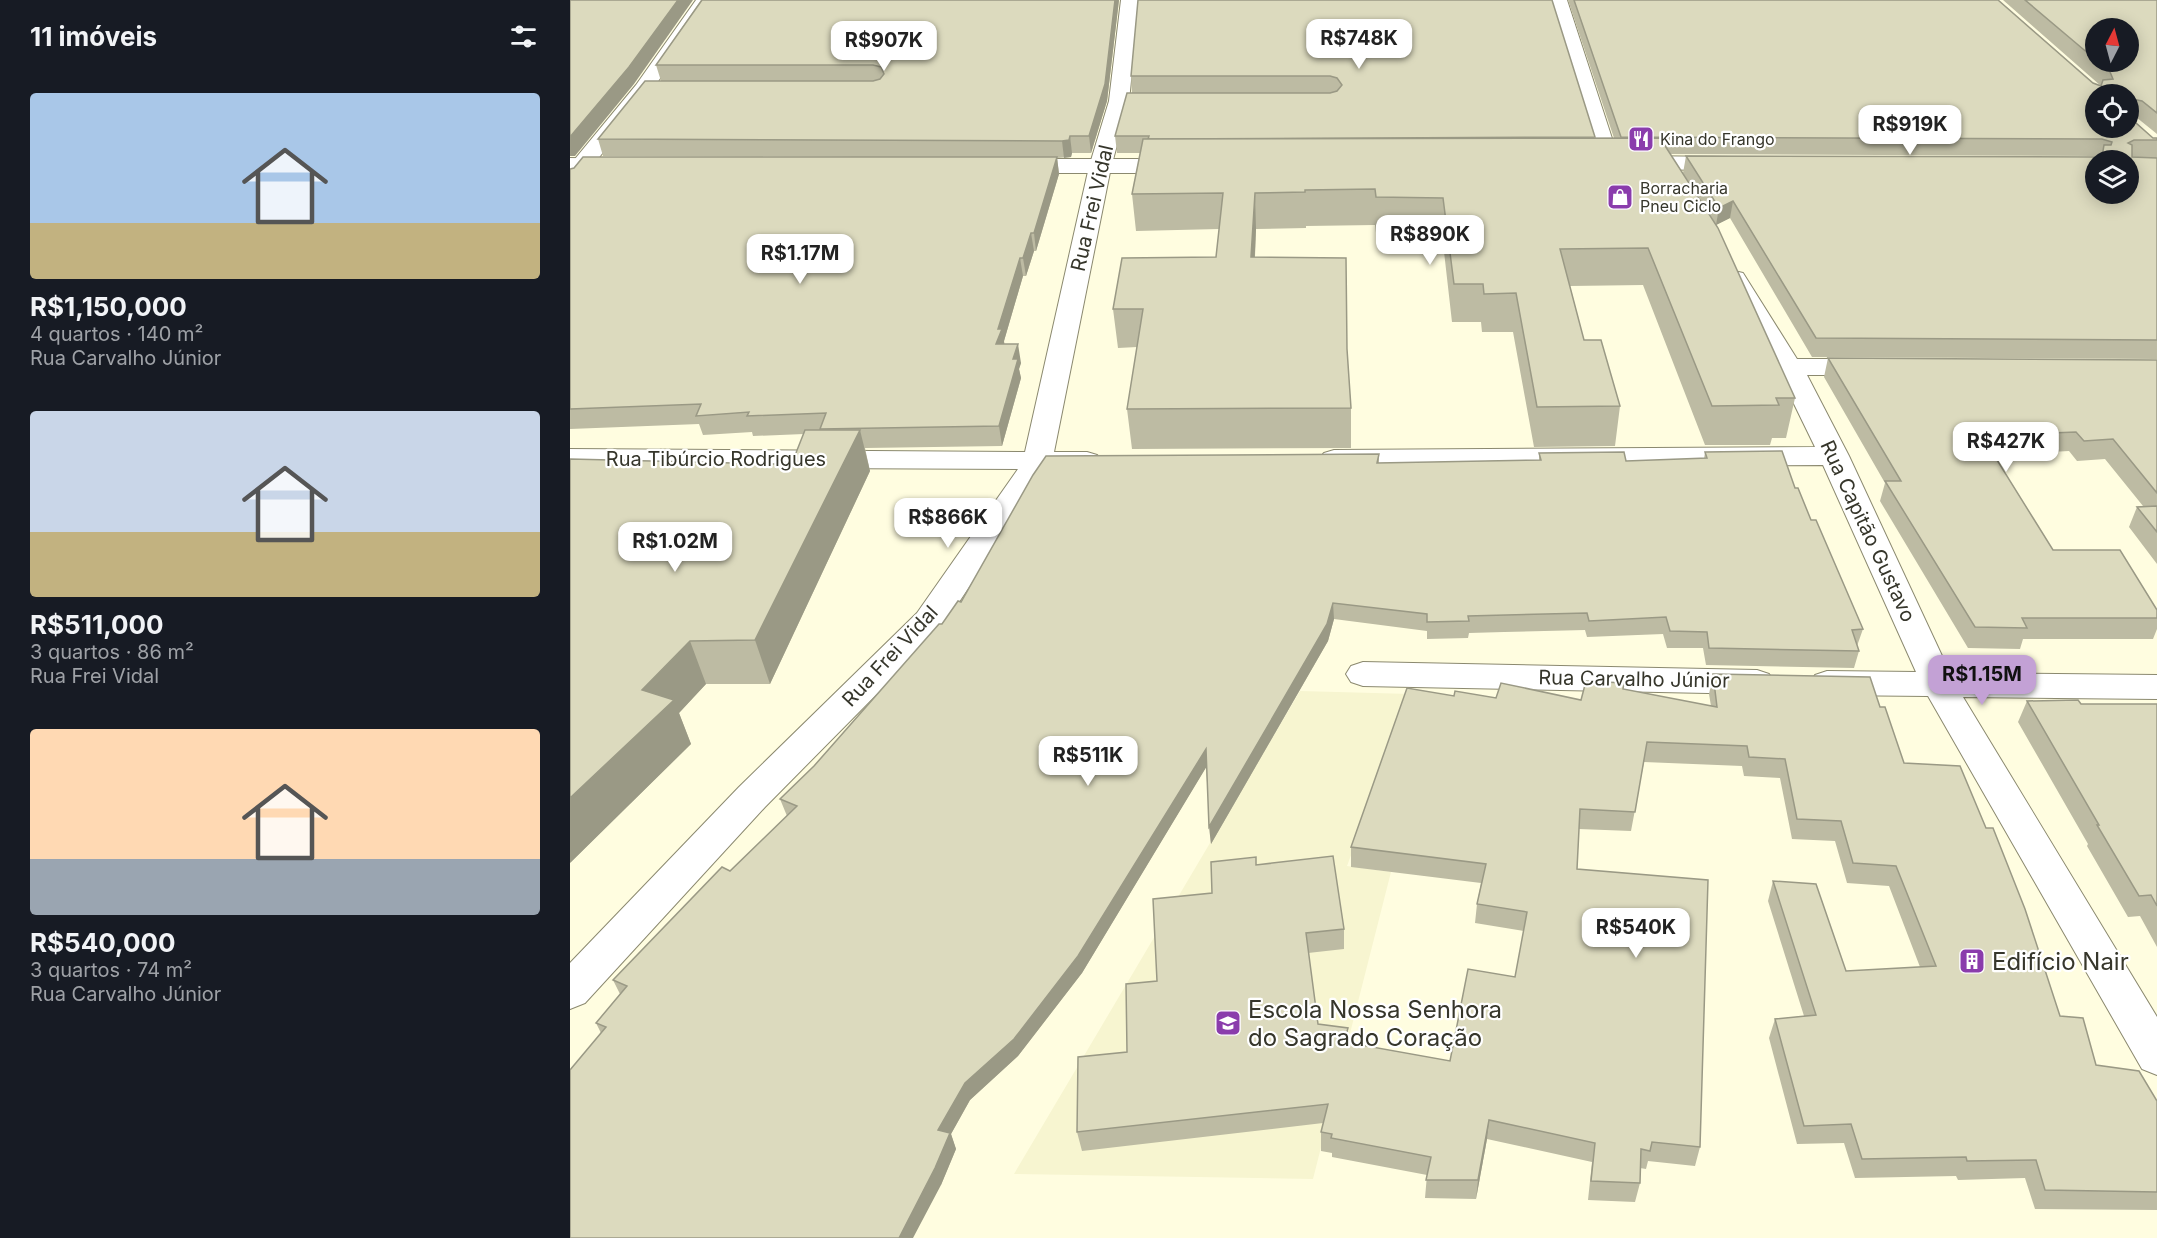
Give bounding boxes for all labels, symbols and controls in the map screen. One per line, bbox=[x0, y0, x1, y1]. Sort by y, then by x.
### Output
north arrow bbox=[2085, 18, 2139, 72]
map controls bbox=[2085, 18, 2139, 204]
pin: R$748K bbox=[1310, 19, 1408, 70]
icon: filters bbox=[507, 20, 540, 53]
text: 11 imóveis bbox=[30, 21, 157, 52]
pin: R$907K bbox=[835, 21, 933, 72]
text: R$748K bbox=[1320, 26, 1398, 50]
text: R$907K bbox=[845, 28, 923, 52]
button: locate bbox=[2085, 84, 2139, 138]
pin: R$919K bbox=[1861, 105, 1959, 156]
text: R$919K bbox=[1872, 112, 1948, 136]
restaurant icon: Kina do Frango bbox=[1626, 124, 1656, 154]
place label: Kina do Frango bbox=[1660, 129, 1775, 149]
icon: home bbox=[231, 132, 339, 240]
street label: Rua Frei Vidal bbox=[1066, 142, 1118, 274]
button: layers bbox=[2085, 150, 2139, 204]
place label: Borracharia Pneu Ciclo bbox=[1640, 178, 1728, 216]
shop icon: Borracharia Pneu Ciclo bbox=[1605, 182, 1635, 212]
pin: R$890K bbox=[1381, 215, 1479, 266]
text: R$890K bbox=[1390, 222, 1470, 246]
pin: R$1.17M bbox=[745, 234, 855, 285]
text: R$1.17M bbox=[761, 241, 839, 265]
text: R$1,150,000 bbox=[30, 291, 187, 322]
text: 4 quartos · 140 m² bbox=[30, 322, 203, 346]
text: Rua Carvalho Júnior bbox=[30, 346, 221, 370]
pin: R$427K bbox=[1957, 422, 2055, 473]
text: R$427K bbox=[1967, 429, 2045, 453]
street label: Rua Capitão Gustavo bbox=[1815, 436, 1921, 626]
street label: Rua Tibúrcio Rodrigues bbox=[606, 447, 826, 471]
icon: home bbox=[231, 450, 339, 558]
pin: R$866K bbox=[899, 498, 997, 549]
text: R$866K bbox=[908, 505, 988, 529]
pin: R$1.02M bbox=[620, 522, 730, 573]
text: R$1.02M bbox=[632, 529, 718, 553]
street label: Rua Frei Vidal bbox=[837, 601, 943, 711]
text: R$511,000 bbox=[30, 609, 164, 640]
text: 3 quartos · 86 m² bbox=[30, 640, 194, 664]
pin: R$1.15M bbox=[1927, 655, 2037, 706]
text: R$1.15M bbox=[1942, 662, 2022, 686]
text: Rua Frei Vidal bbox=[30, 664, 159, 688]
street label: Rua Carvalho Júnior bbox=[1538, 665, 1730, 693]
pin: R$511K bbox=[1039, 736, 1137, 787]
text: R$511K bbox=[1053, 743, 1123, 767]
icon: home bbox=[231, 768, 339, 876]
pin: R$540K bbox=[1587, 908, 1685, 959]
text: R$540K bbox=[1596, 915, 1676, 939]
text: R$540,000 bbox=[30, 927, 176, 958]
building icon: Edifício Nair bbox=[1957, 946, 1987, 976]
place label: Edifício Nair bbox=[1992, 947, 2129, 976]
text: 3 quartos · 74 m² bbox=[30, 958, 192, 982]
text: Rua Carvalho Júnior bbox=[30, 982, 221, 1006]
place label: Escola Nossa Senhora do Sagrado Coração bbox=[1248, 995, 1502, 1052]
school or university icon: Escola Nossa Senhora do Sagrado Coração bbox=[1213, 1008, 1243, 1038]

